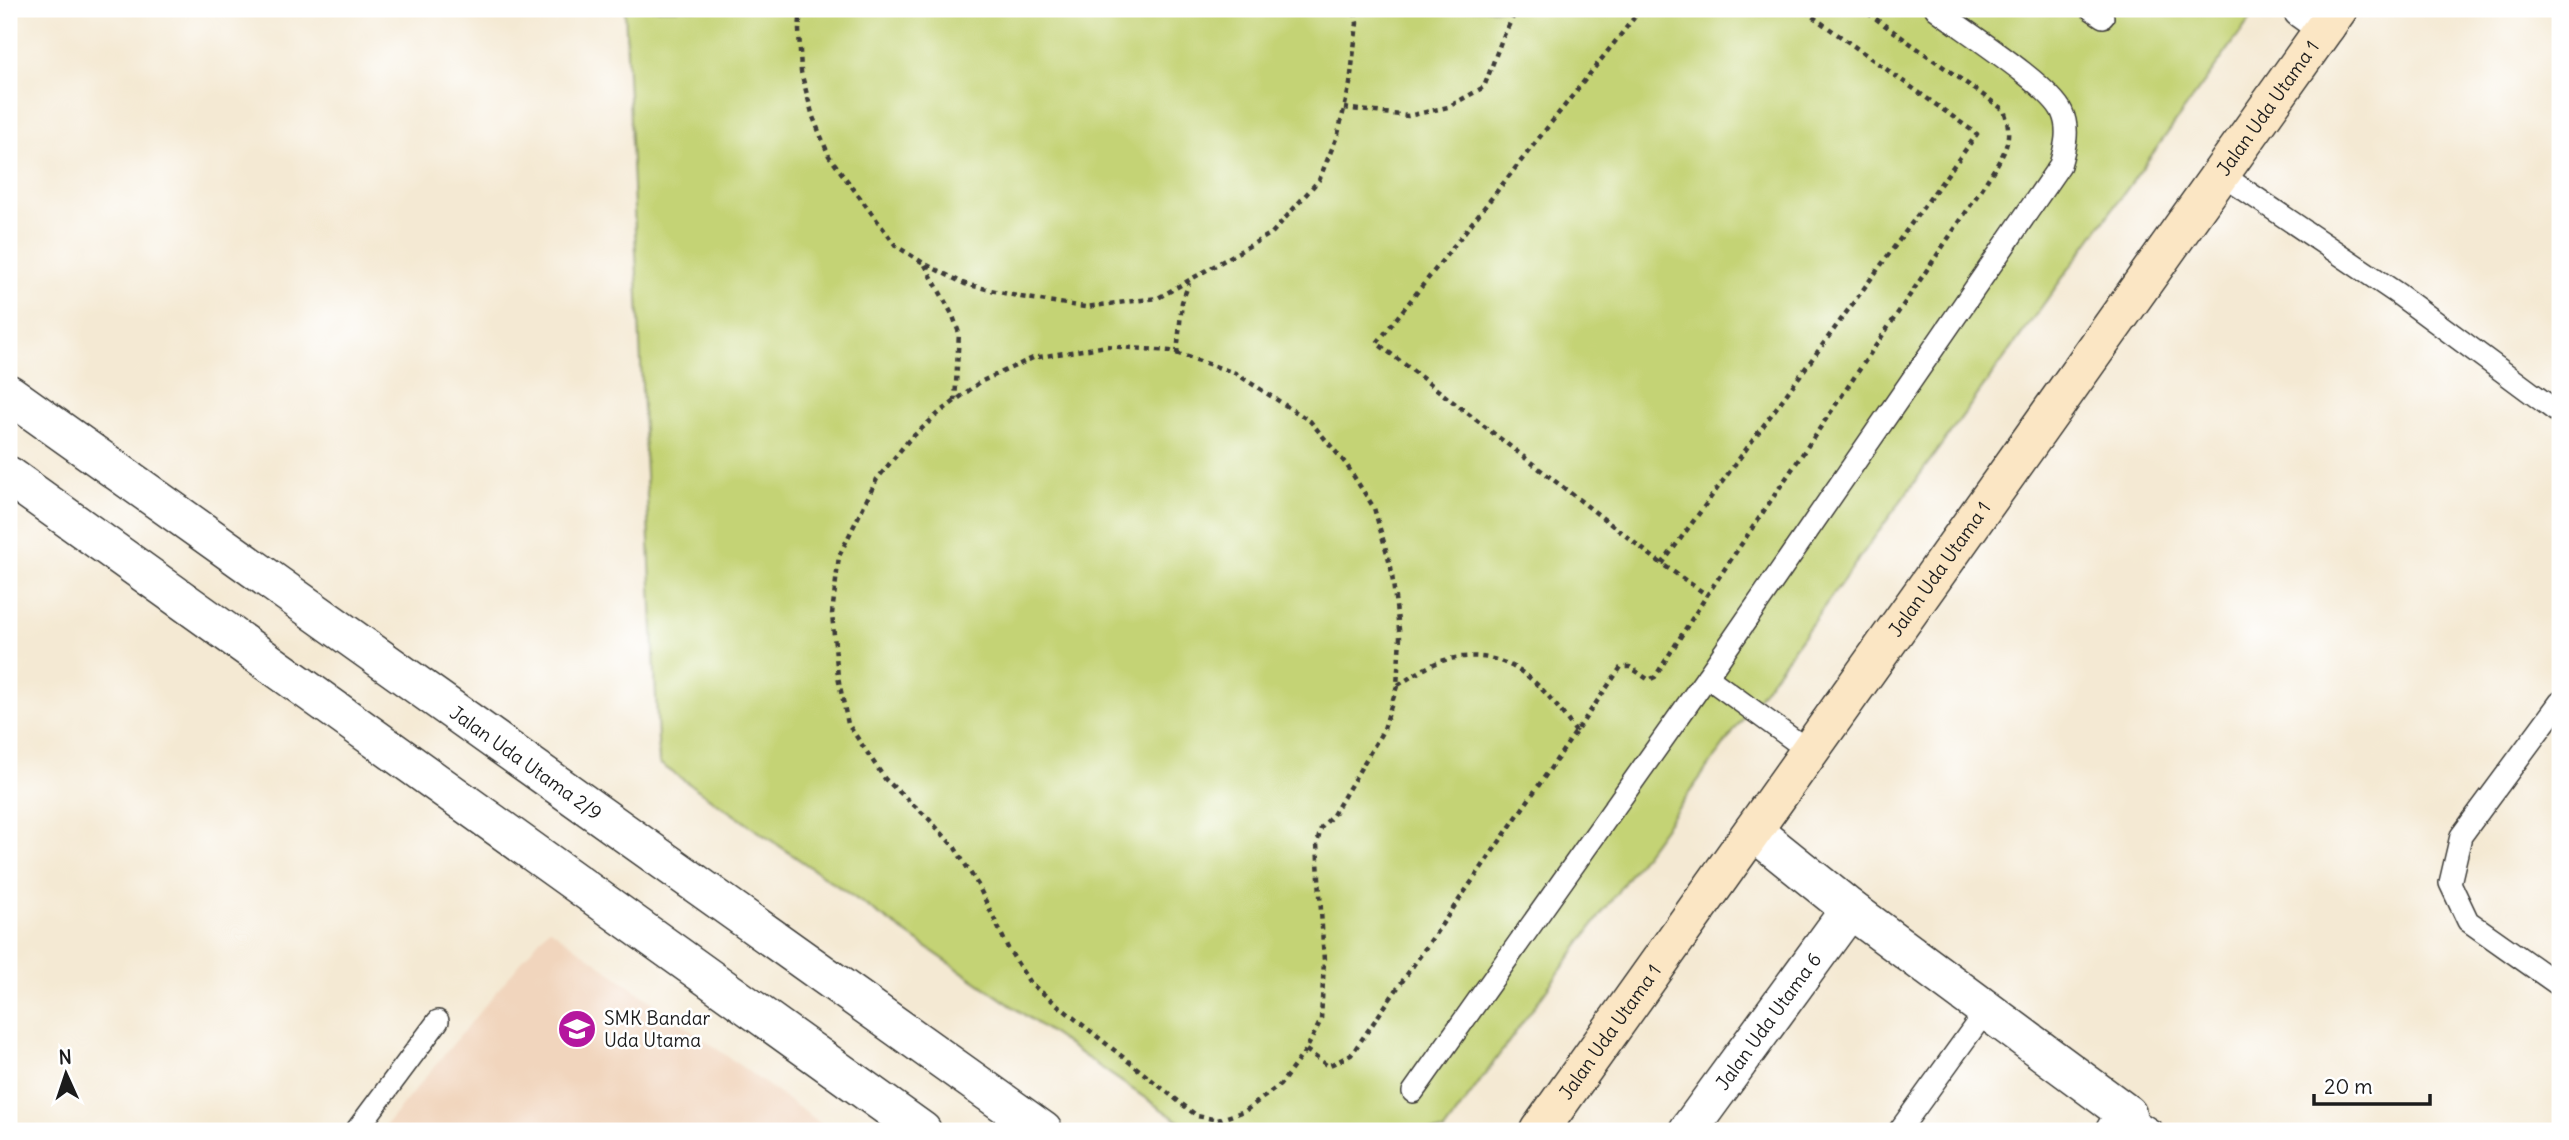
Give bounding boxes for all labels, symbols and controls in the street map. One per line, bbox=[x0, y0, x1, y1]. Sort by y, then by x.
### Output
street label: Jalan Uda Utama 1 bbox=[2211, 36, 2324, 180]
street label: Jalan Uda Utama 1 bbox=[1883, 497, 1996, 641]
street label: Jalan Uda Utama 2/9 bbox=[445, 700, 607, 825]
street label: Jalan Uda Utama 6 bbox=[1710, 948, 1826, 1094]
street label: Jalan Uda Utama 1 bbox=[1553, 959, 1666, 1104]
place label: SMK Bandar Uda Utama bbox=[604, 1006, 711, 1052]
school or university icon: SMK Bandar Uda Utama bbox=[556, 1008, 598, 1050]
north arrow bbox=[32, 1038, 102, 1108]
text: N bbox=[58, 1045, 72, 1069]
scale bar bbox=[2314, 1063, 2429, 1107]
text: 20 m bbox=[2324, 1073, 2373, 1100]

